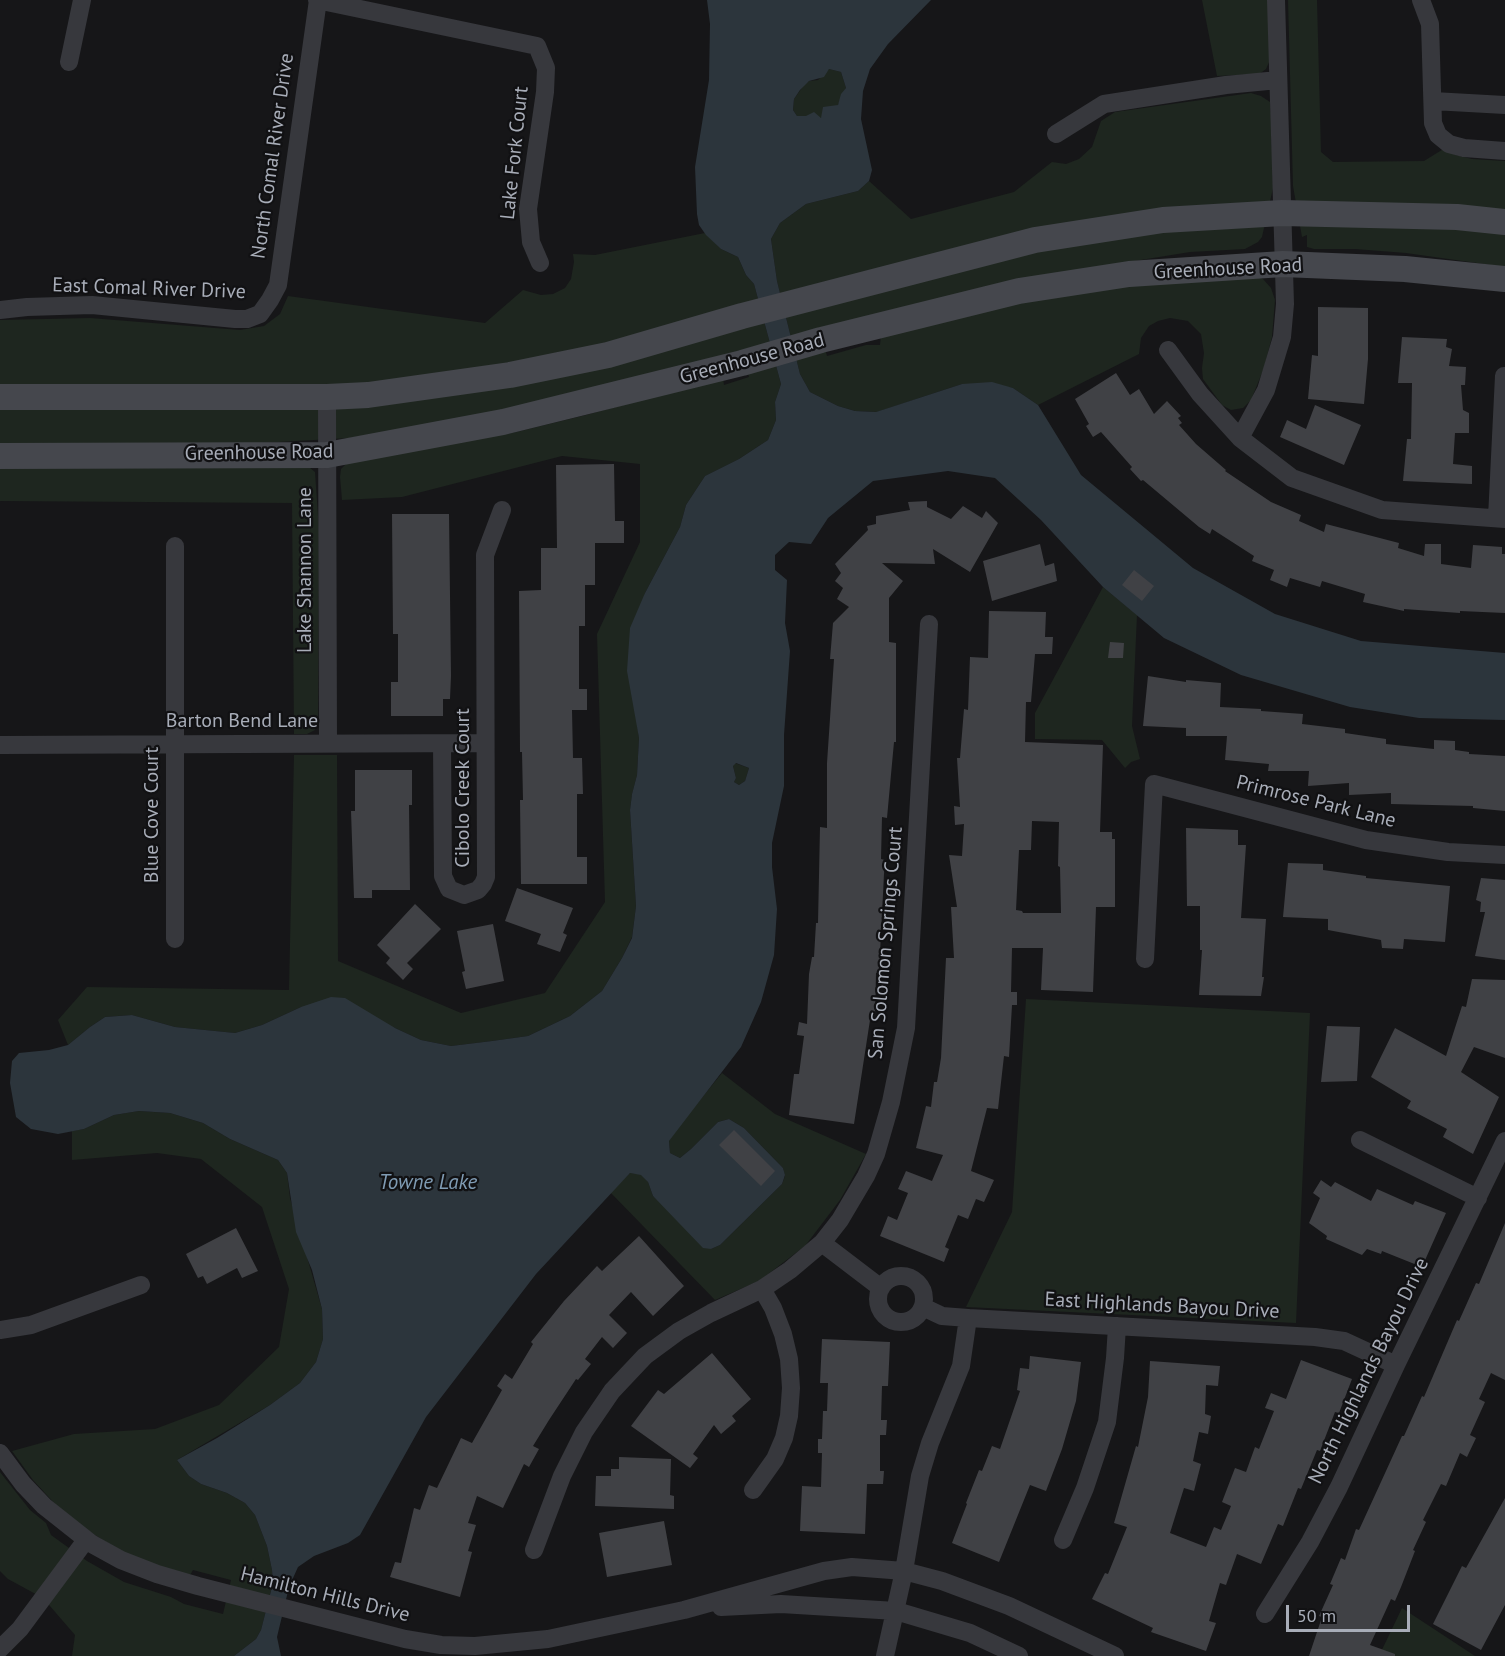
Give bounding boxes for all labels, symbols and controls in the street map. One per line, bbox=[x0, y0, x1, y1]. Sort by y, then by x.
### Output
street label: North Comal River Drive bbox=[247, 52, 299, 260]
street label: Lake Fork Court bbox=[496, 85, 534, 221]
street label: Greenhouse Road bbox=[1153, 253, 1303, 285]
street label: East Comal River Drive bbox=[52, 274, 246, 304]
street label: Greenhouse Road bbox=[677, 328, 827, 390]
street label: Greenhouse Road bbox=[184, 440, 334, 466]
street label: Lake Shannon Lane bbox=[293, 487, 317, 653]
street label: Cibolo Creek Court bbox=[451, 708, 475, 868]
street label: Barton Bend Lane bbox=[166, 709, 318, 733]
street label: Blue Cove Court bbox=[140, 747, 164, 883]
street label: Primrose Park Lane bbox=[1234, 771, 1398, 833]
street label: San Solomon Springs Court bbox=[864, 826, 908, 1060]
water label: Towne Lake bbox=[379, 1170, 477, 1196]
street label: North Highlands Bayou Drive bbox=[1304, 1254, 1434, 1488]
street label: East Highlands Bayou Drive bbox=[1044, 1288, 1280, 1324]
street label: Hamilton Hills Drive bbox=[238, 1562, 412, 1628]
scale bar bbox=[1289, 1593, 1414, 1631]
text: 50 m bbox=[1297, 1604, 1336, 1627]

